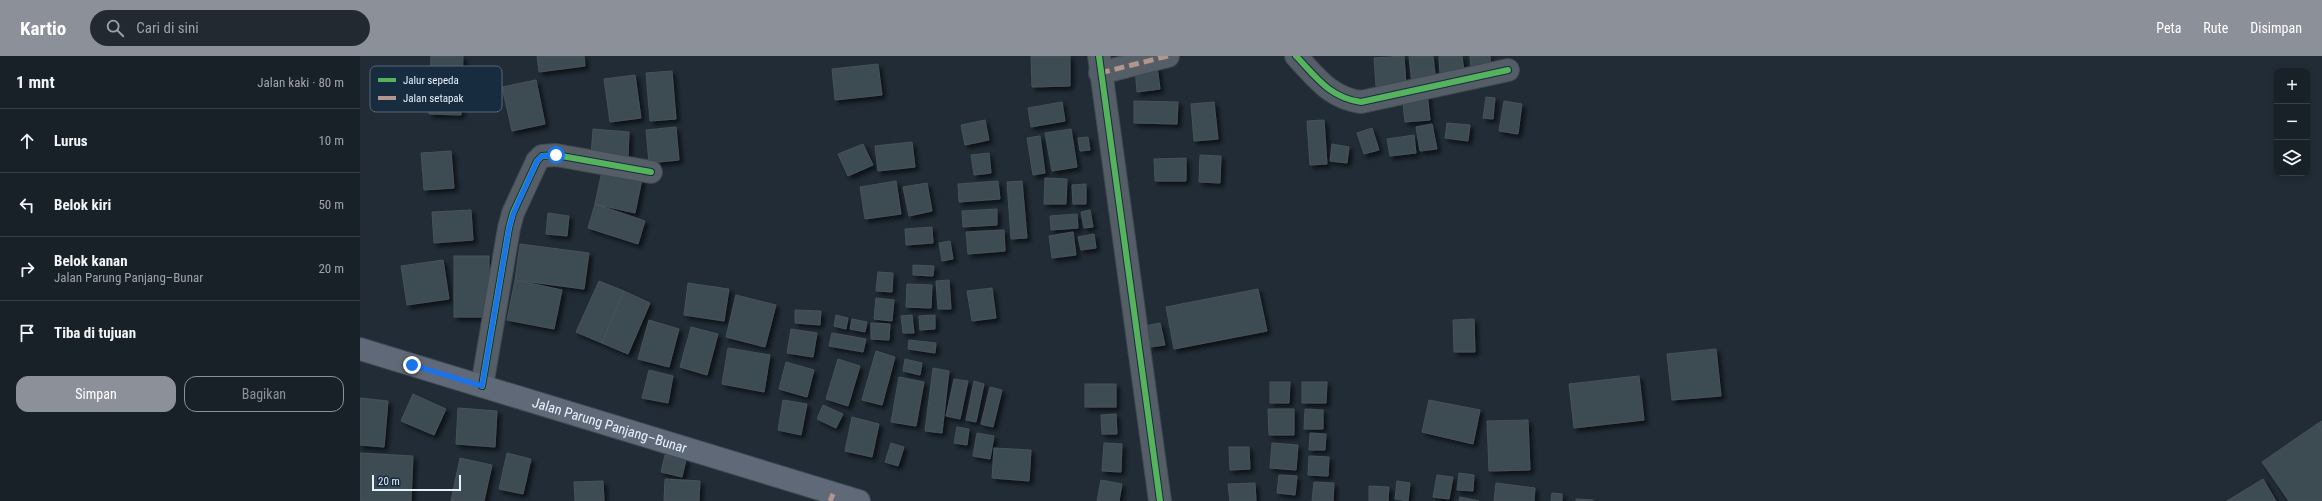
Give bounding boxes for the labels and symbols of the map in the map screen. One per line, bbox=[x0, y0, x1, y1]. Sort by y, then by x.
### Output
legend bbox=[370, 66, 502, 112]
text: Jalur sepeda bbox=[403, 74, 459, 87]
text: Jalan setapak bbox=[403, 92, 464, 105]
route start bbox=[547, 146, 565, 164]
route end bbox=[403, 356, 421, 374]
street label: Jalan Parung Panjang–Bunar bbox=[530, 394, 689, 456]
scale bar bbox=[372, 473, 461, 492]

